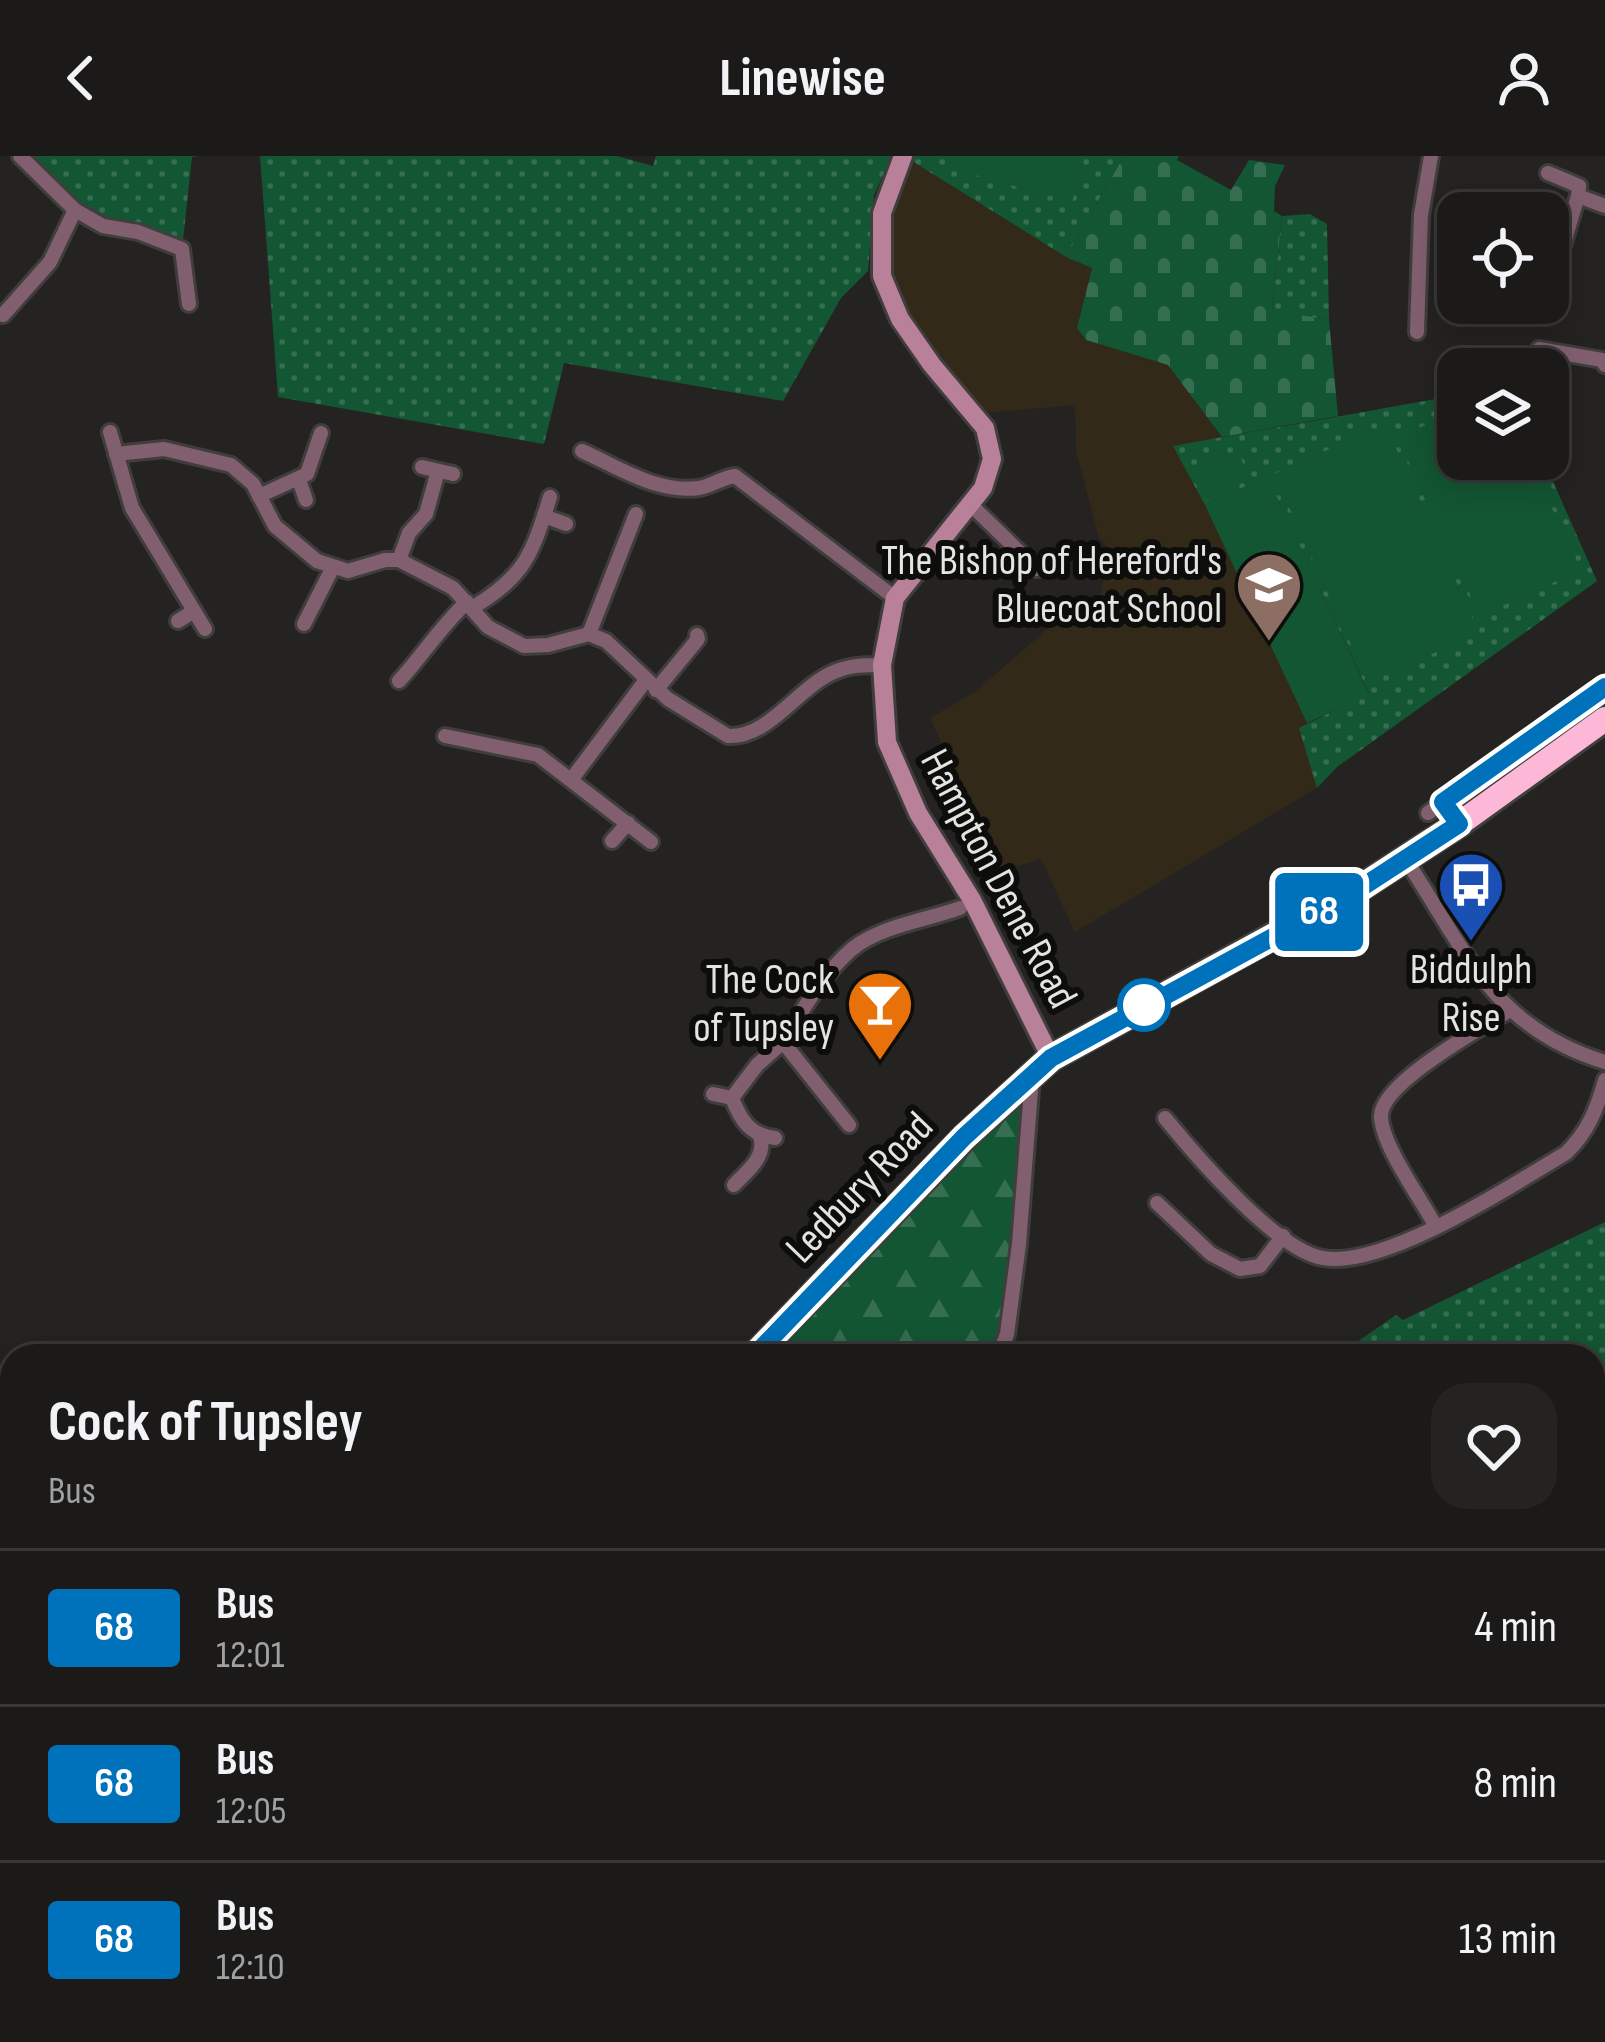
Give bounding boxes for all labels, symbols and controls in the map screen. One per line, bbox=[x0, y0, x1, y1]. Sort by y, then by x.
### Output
icon: back bbox=[48, 45, 114, 111]
icon: person bbox=[1491, 45, 1557, 111]
text: Linewise bbox=[719, 46, 886, 111]
map controls bbox=[1437, 192, 1569, 480]
button: locate bbox=[1437, 192, 1569, 324]
button: layers bbox=[1437, 348, 1569, 480]
place label: The Bishop of Hereford's Bluecoat School bbox=[881, 536, 1222, 635]
school or university icon: The Bishop of Hereford's Bluecoat School bbox=[1234, 550, 1304, 644]
street label: Hampton Dene Road bbox=[908, 741, 1088, 1017]
bus stop icon: Biddulph Rise bbox=[1436, 850, 1506, 944]
line badge: 68 bbox=[1265, 873, 1373, 951]
text: 68 bbox=[1299, 886, 1339, 937]
place label: Biddulph Rise bbox=[1410, 945, 1532, 1044]
place label: The Cock of Tupsley bbox=[693, 955, 834, 1054]
bar icon: The Cock of Tupsley bbox=[845, 969, 915, 1063]
unlabelled marker bbox=[1119, 980, 1169, 1030]
street label: Ledbury Road bbox=[776, 1102, 944, 1274]
button: heart bbox=[1431, 1383, 1557, 1509]
text: Cock of Tupsley bbox=[48, 1389, 362, 1457]
text: Bus bbox=[48, 1468, 96, 1515]
text: Bus bbox=[216, 1577, 274, 1632]
text: 4 min bbox=[1475, 1600, 1557, 1655]
text: 68 bbox=[94, 1602, 134, 1653]
text: 12:01 bbox=[216, 1632, 285, 1679]
text: Bus bbox=[216, 1733, 274, 1788]
text: 8 min bbox=[1474, 1756, 1557, 1811]
text: 68 bbox=[94, 1758, 134, 1809]
text: 12:05 bbox=[216, 1788, 287, 1835]
text: Bus bbox=[216, 1889, 274, 1944]
text: 13 min bbox=[1459, 1912, 1557, 1967]
text: 68 bbox=[94, 1914, 134, 1965]
text: 12:10 bbox=[216, 1944, 285, 1991]

